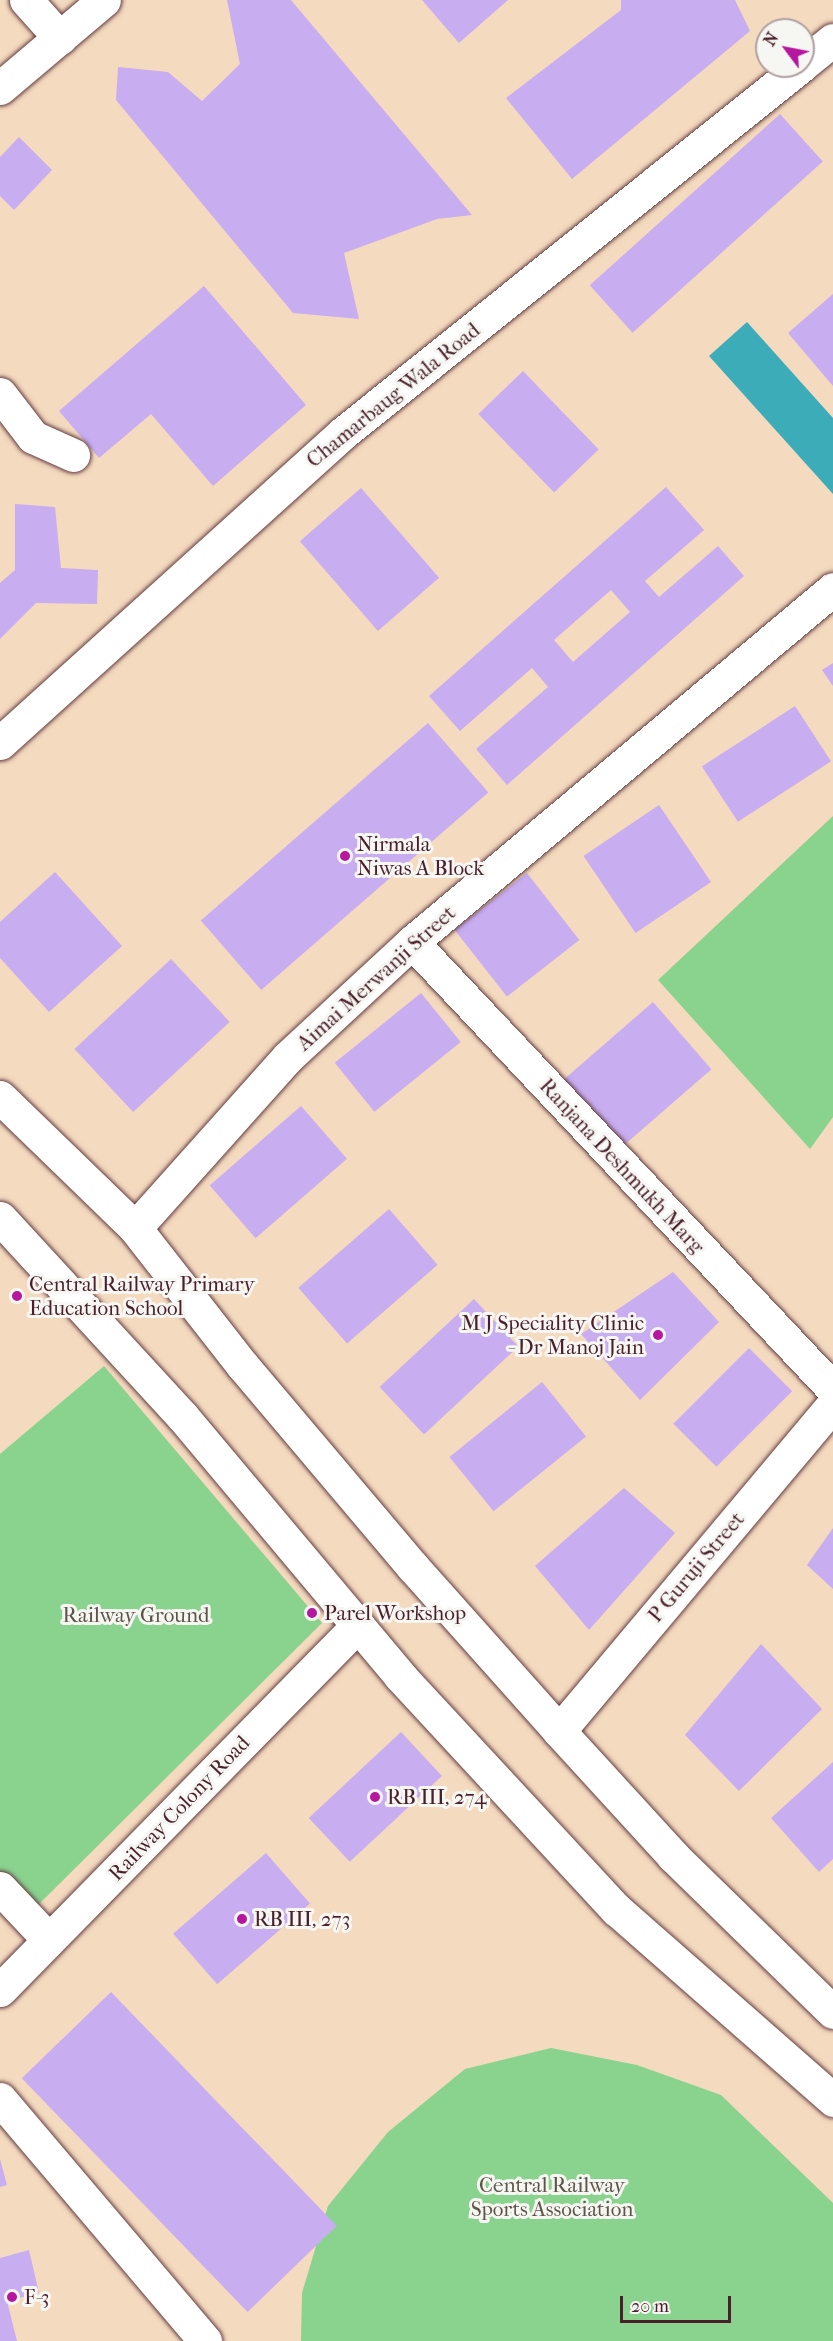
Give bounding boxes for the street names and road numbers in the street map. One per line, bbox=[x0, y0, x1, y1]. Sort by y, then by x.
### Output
street label: Chamarbaug Wala Road bbox=[301, 317, 485, 473]
street label: Aimai Merwanji Street bbox=[291, 900, 461, 1056]
street label: Ranjana Deshmukh Marg bbox=[534, 1073, 710, 1259]
street label: P Guruji Street bbox=[643, 1507, 749, 1627]
street label: Railway Colony Road bbox=[103, 1730, 255, 1886]

